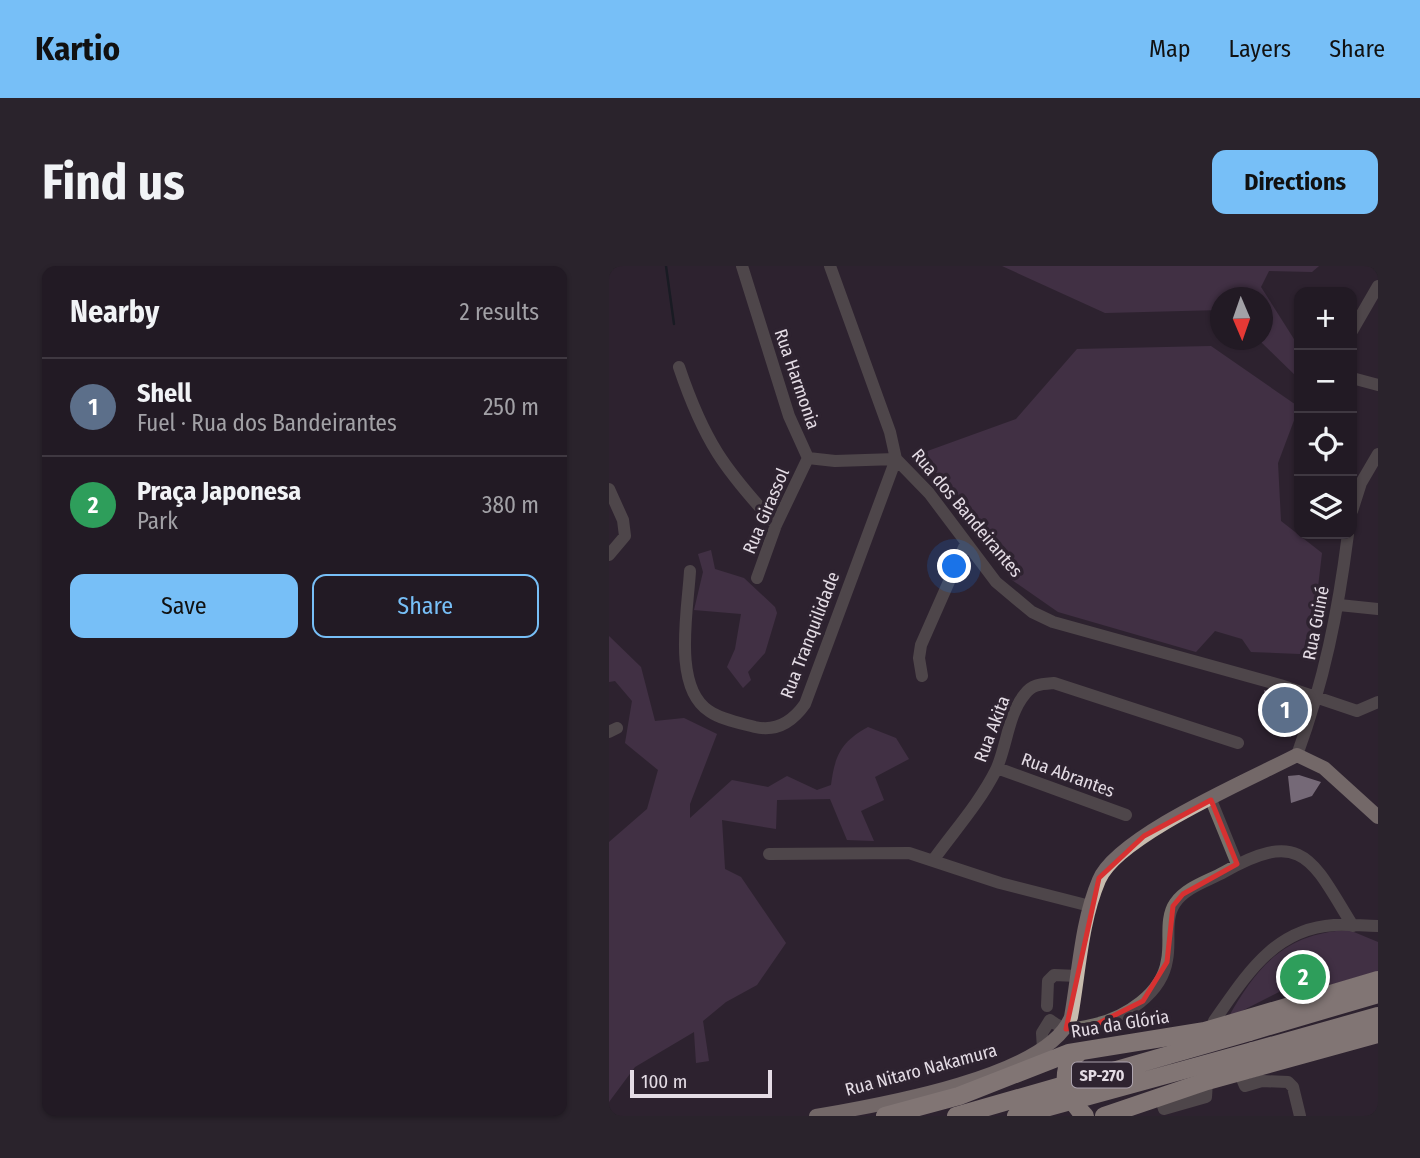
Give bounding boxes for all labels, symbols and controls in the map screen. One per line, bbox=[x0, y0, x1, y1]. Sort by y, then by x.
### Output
text: Kartio bbox=[35, 29, 120, 69]
text: Map bbox=[1149, 35, 1191, 63]
text: Layers bbox=[1229, 35, 1291, 63]
text: Share bbox=[1329, 35, 1385, 63]
button: Directions bbox=[1212, 150, 1378, 214]
text: Find us bbox=[42, 153, 185, 212]
north arrow bbox=[1210, 287, 1273, 350]
map controls bbox=[1294, 287, 1357, 539]
button: + bbox=[1294, 287, 1357, 350]
text: Nearby bbox=[70, 294, 159, 330]
text: 2 results bbox=[459, 298, 539, 326]
street label: Rua Harmonia bbox=[770, 326, 824, 432]
button: − bbox=[1294, 350, 1357, 413]
text: Shell bbox=[137, 378, 192, 409]
text: 1 bbox=[88, 393, 98, 421]
text: 250 m bbox=[483, 393, 539, 421]
text: Fuel · Rua dos Bandeirantes bbox=[137, 409, 397, 437]
button: locate bbox=[1294, 413, 1357, 476]
street label: Rua dos Bandeirantes bbox=[907, 444, 1027, 582]
street label: Rua Girassol bbox=[738, 465, 794, 557]
text: Praça Japonesa bbox=[137, 476, 301, 507]
button: layers bbox=[1294, 476, 1357, 539]
text: 2 bbox=[88, 491, 98, 519]
text: 380 m bbox=[482, 491, 539, 519]
text: Park bbox=[137, 507, 178, 535]
your location bbox=[937, 549, 971, 583]
street label: Rua Tranquilidade bbox=[776, 568, 844, 701]
button: Save bbox=[70, 574, 298, 638]
button: Share bbox=[312, 574, 539, 638]
street label: Rua Guiné bbox=[1298, 584, 1334, 662]
pin: 1 bbox=[1262, 684, 1308, 736]
street label: Rua Akita bbox=[969, 693, 1015, 765]
street label: Rua Abrantes bbox=[1018, 748, 1118, 802]
pin: 2 bbox=[1280, 951, 1326, 1003]
street label: Rua da Glória bbox=[1069, 1005, 1171, 1043]
street label: Rua Nitaro Nakamura bbox=[843, 1039, 999, 1101]
road number: SP-270 bbox=[1072, 1062, 1132, 1088]
scale bar bbox=[630, 1067, 772, 1099]
text: 100 m bbox=[641, 1070, 687, 1093]

